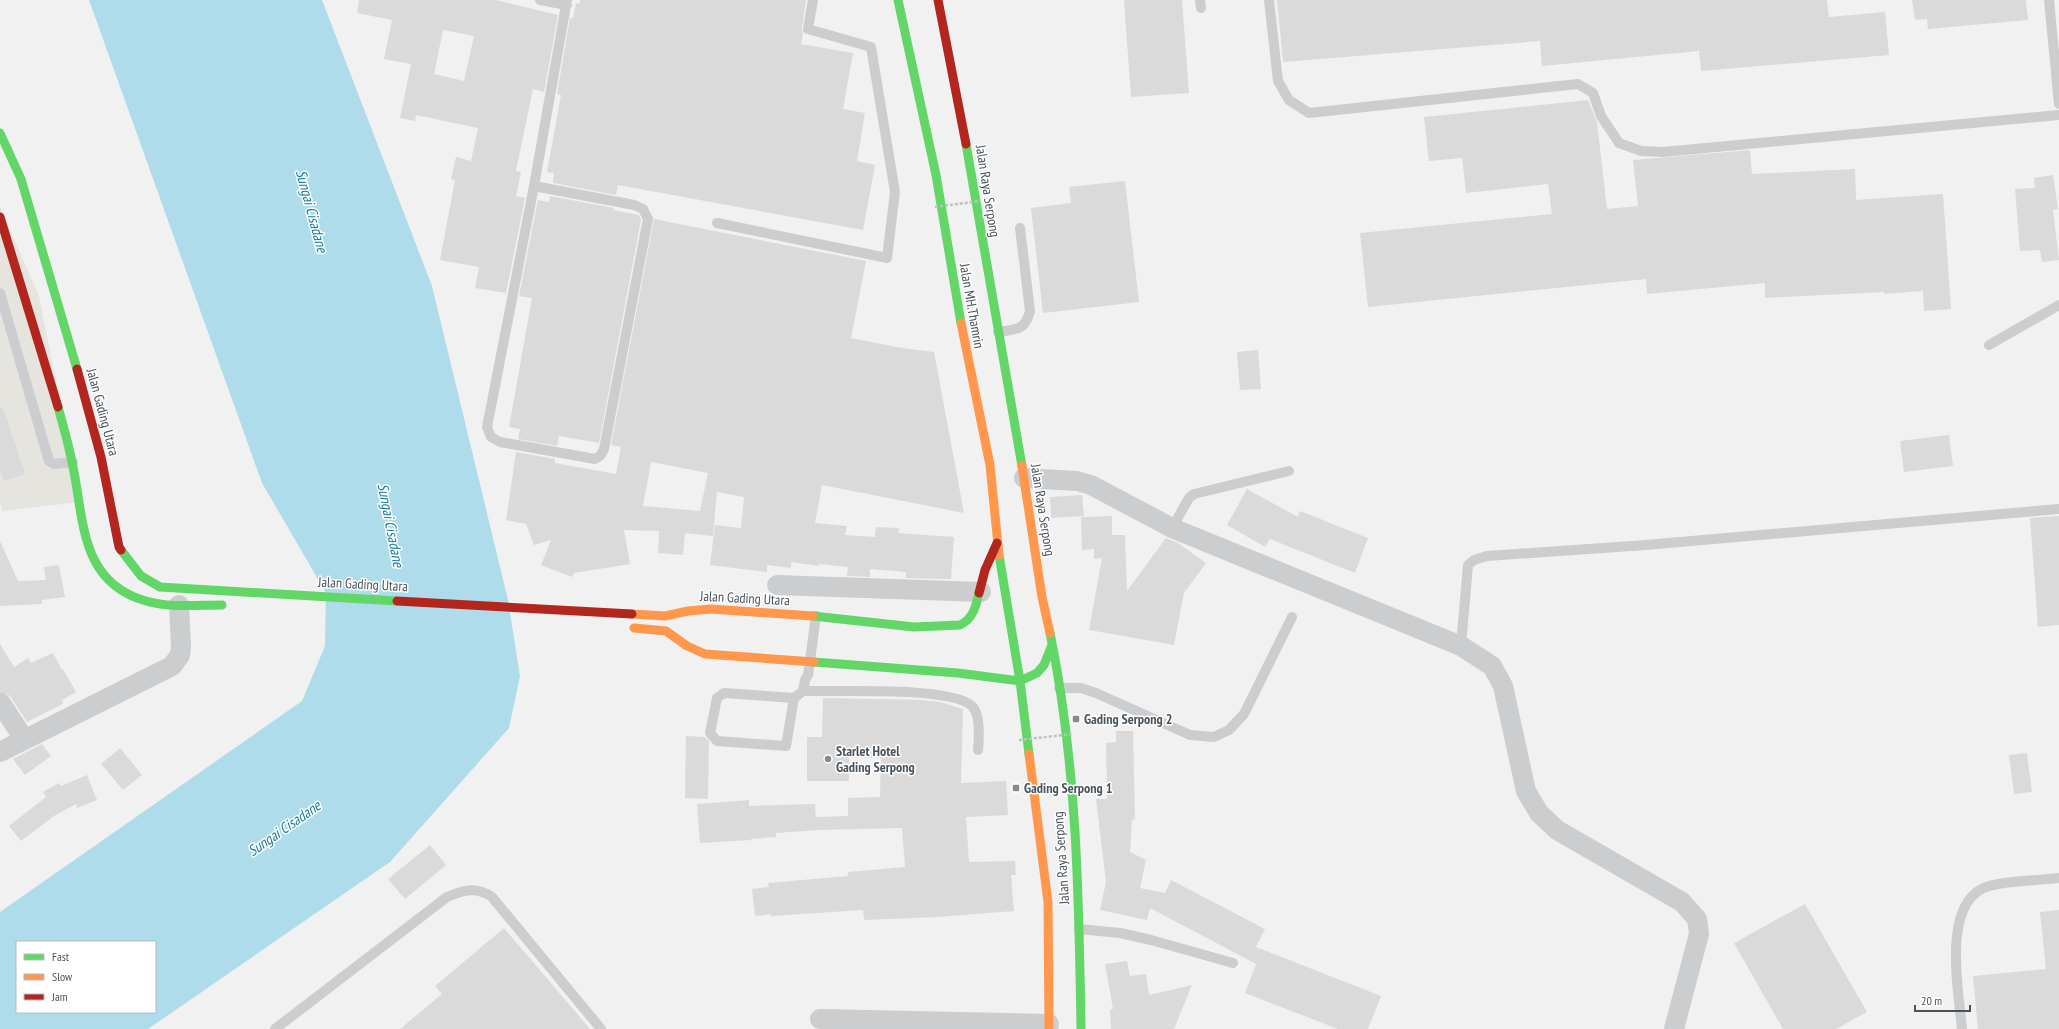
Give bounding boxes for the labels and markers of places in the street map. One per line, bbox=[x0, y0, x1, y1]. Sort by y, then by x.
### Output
place label: Gading Serpong 2 bbox=[1084, 710, 1172, 728]
marker: Gading Serpong 2 bbox=[1071, 714, 1081, 724]
place label: Starlet Hotel Gading Serpong bbox=[836, 742, 915, 776]
marker: Starlet Hotel Gading Serpong bbox=[823, 754, 833, 764]
place label: Gading Serpong 1 bbox=[1024, 779, 1112, 797]
marker: Gading Serpong 1 bbox=[1011, 783, 1021, 793]

